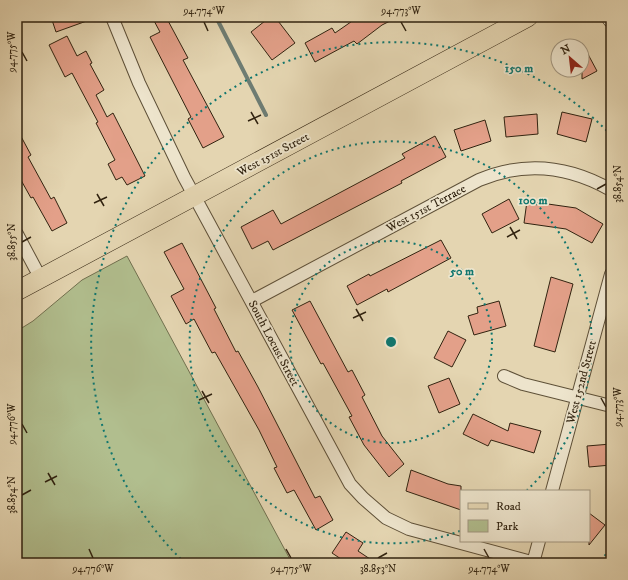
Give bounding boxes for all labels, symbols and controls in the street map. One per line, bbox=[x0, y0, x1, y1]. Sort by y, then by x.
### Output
text: 94.774°W bbox=[182, 5, 225, 17]
text: 94.773°W bbox=[380, 5, 422, 17]
text: 94.775°W bbox=[6, 31, 18, 73]
north arrow bbox=[550, 38, 590, 78]
text: N bbox=[559, 42, 573, 58]
text: 150 m bbox=[505, 61, 533, 76]
street label: West 151st Street bbox=[234, 129, 312, 180]
text: 38.854°N bbox=[612, 165, 624, 203]
street label: West 151st Terrace bbox=[383, 181, 469, 236]
text: 100 m bbox=[519, 193, 547, 208]
text: 38.855°N bbox=[6, 223, 18, 261]
text: 50 m bbox=[449, 264, 474, 279]
street label: South Locust Street bbox=[245, 298, 303, 389]
centre of rings bbox=[384, 335, 398, 349]
street label: West 152nd Street bbox=[563, 339, 600, 426]
text: 94.773°W bbox=[612, 386, 624, 428]
text: 94.776°W bbox=[6, 403, 18, 445]
text: 38.854°N bbox=[6, 476, 18, 514]
legend bbox=[460, 490, 590, 542]
text: Road bbox=[496, 499, 521, 514]
text: Park bbox=[496, 519, 518, 534]
text: 94.776°W bbox=[72, 563, 114, 575]
text: 94.775°W bbox=[270, 563, 312, 575]
text: 38.853°N bbox=[360, 563, 396, 575]
text: 94.774°W bbox=[467, 563, 510, 575]

